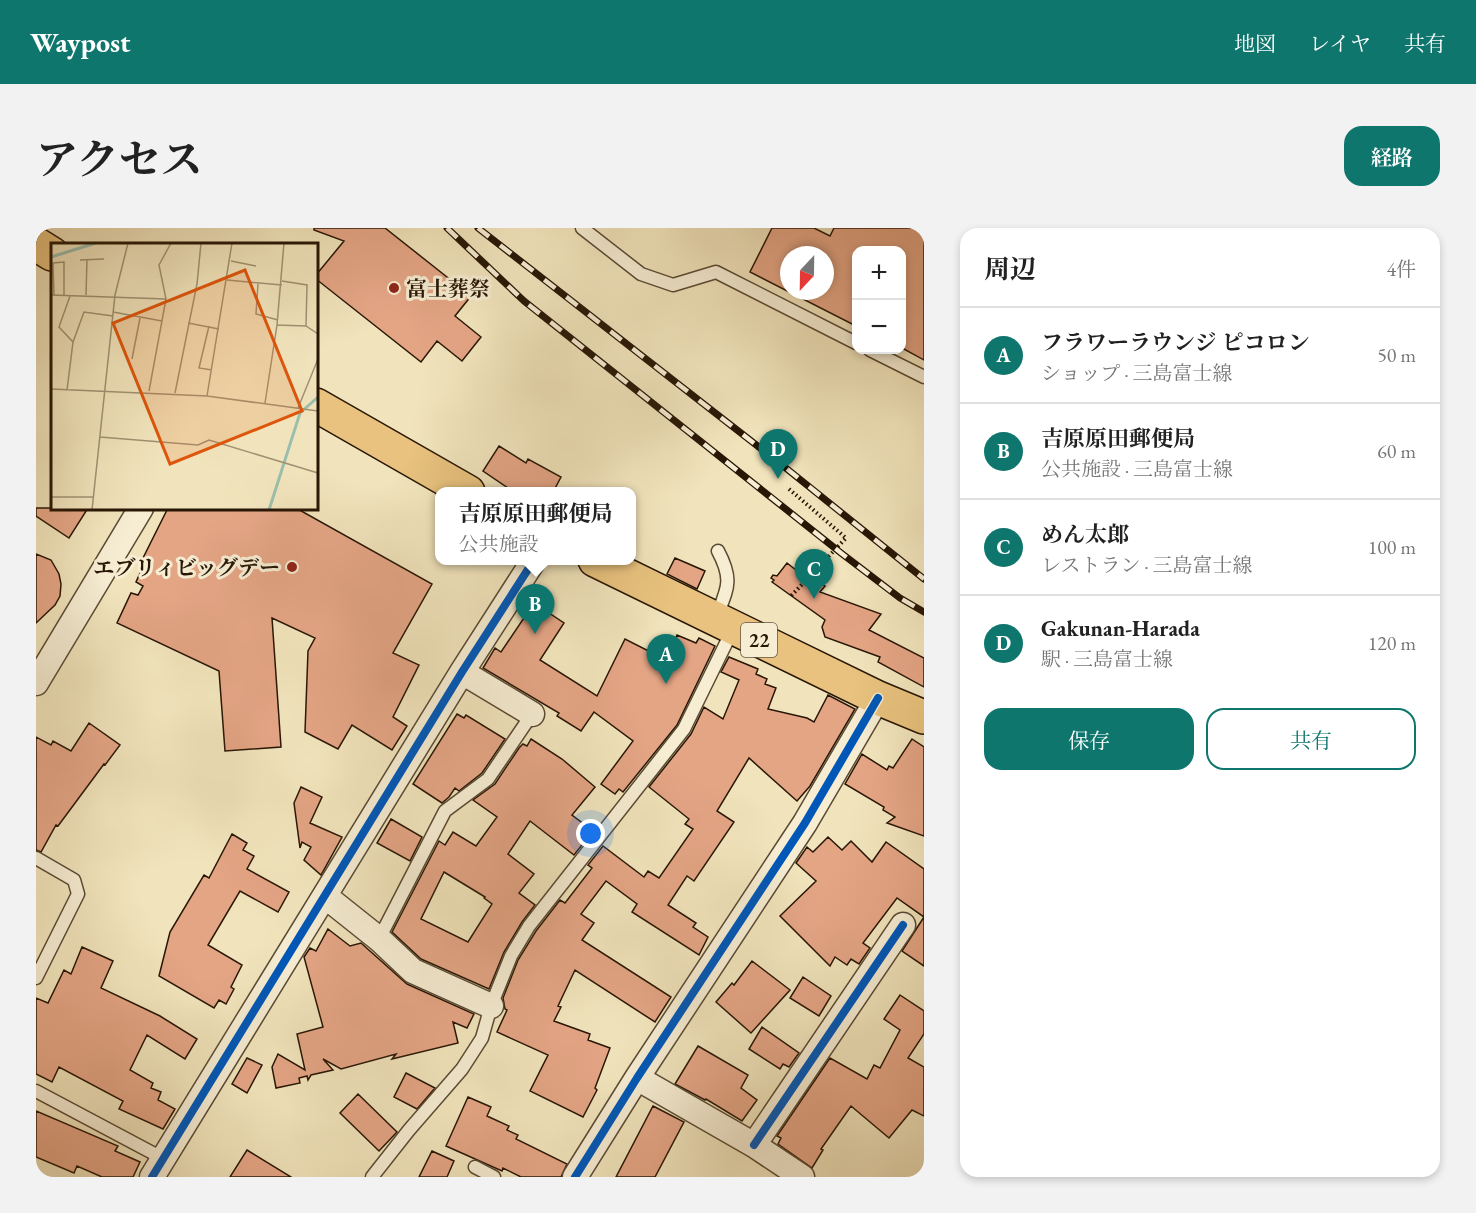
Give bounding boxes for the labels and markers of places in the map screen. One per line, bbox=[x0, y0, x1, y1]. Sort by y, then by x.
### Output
place label: 富士葬祭 bbox=[406, 275, 490, 302]
marker: 富士葬祭 bbox=[387, 281, 401, 295]
pin: D bbox=[758, 430, 798, 479]
pin: C bbox=[794, 550, 834, 599]
place label: エブリィビッグデー bbox=[94, 554, 280, 581]
marker: エブリィビッグデー bbox=[285, 560, 299, 574]
pin: B bbox=[516, 584, 554, 634]
pin: A bbox=[646, 634, 686, 684]

